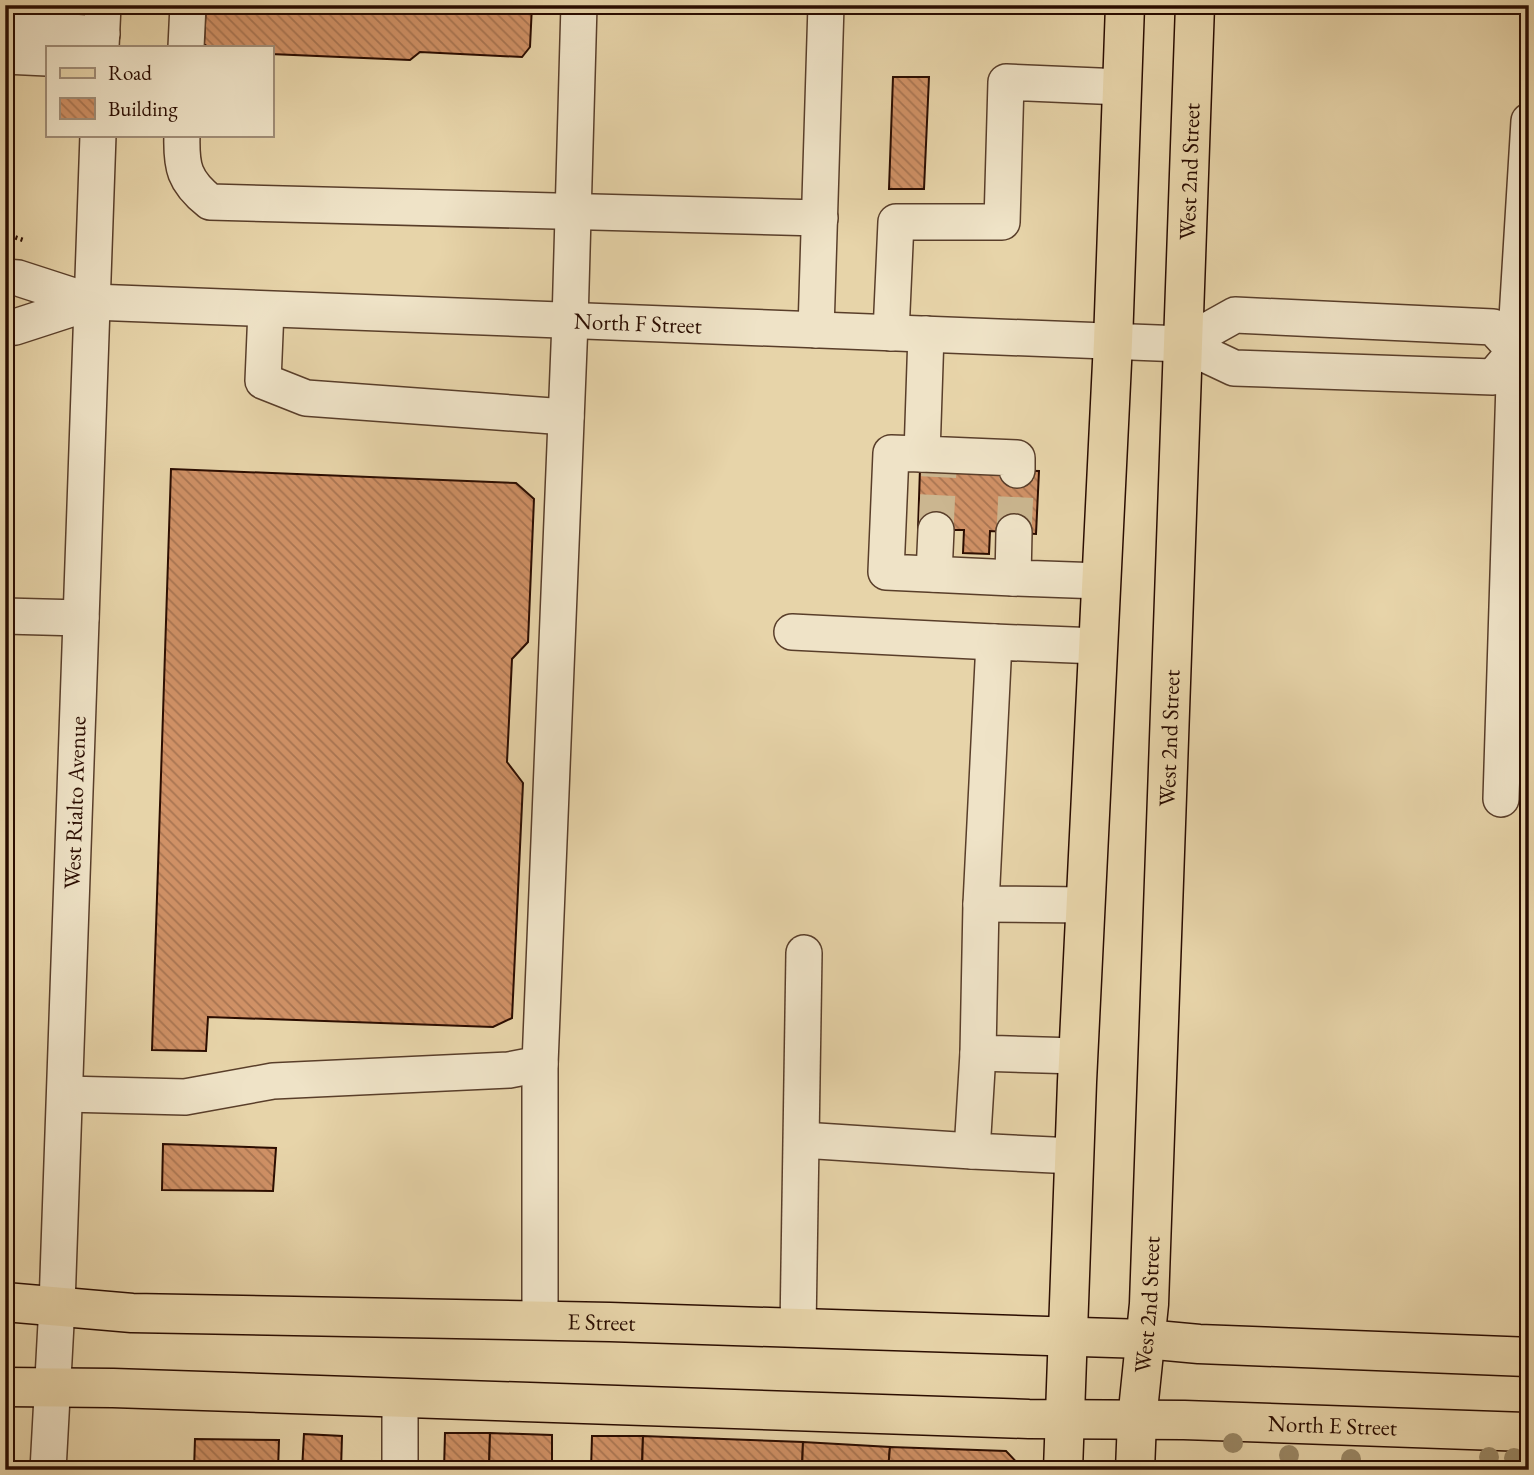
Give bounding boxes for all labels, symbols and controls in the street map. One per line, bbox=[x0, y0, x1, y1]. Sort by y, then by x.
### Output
legend bbox=[46, 46, 273, 136]
text: Road bbox=[108, 59, 152, 86]
text: Building bbox=[108, 95, 178, 122]
street label: West 2nd Street bbox=[1172, 102, 1207, 240]
street label: North F Street bbox=[573, 306, 703, 340]
street label: West 2nd Street bbox=[1152, 668, 1186, 807]
street label: West Rialto Avenue bbox=[57, 716, 93, 890]
street label: West 2nd Street bbox=[1127, 1235, 1166, 1374]
street label: E Street bbox=[567, 1306, 637, 1338]
street label: North E Street bbox=[1267, 1408, 1398, 1442]

